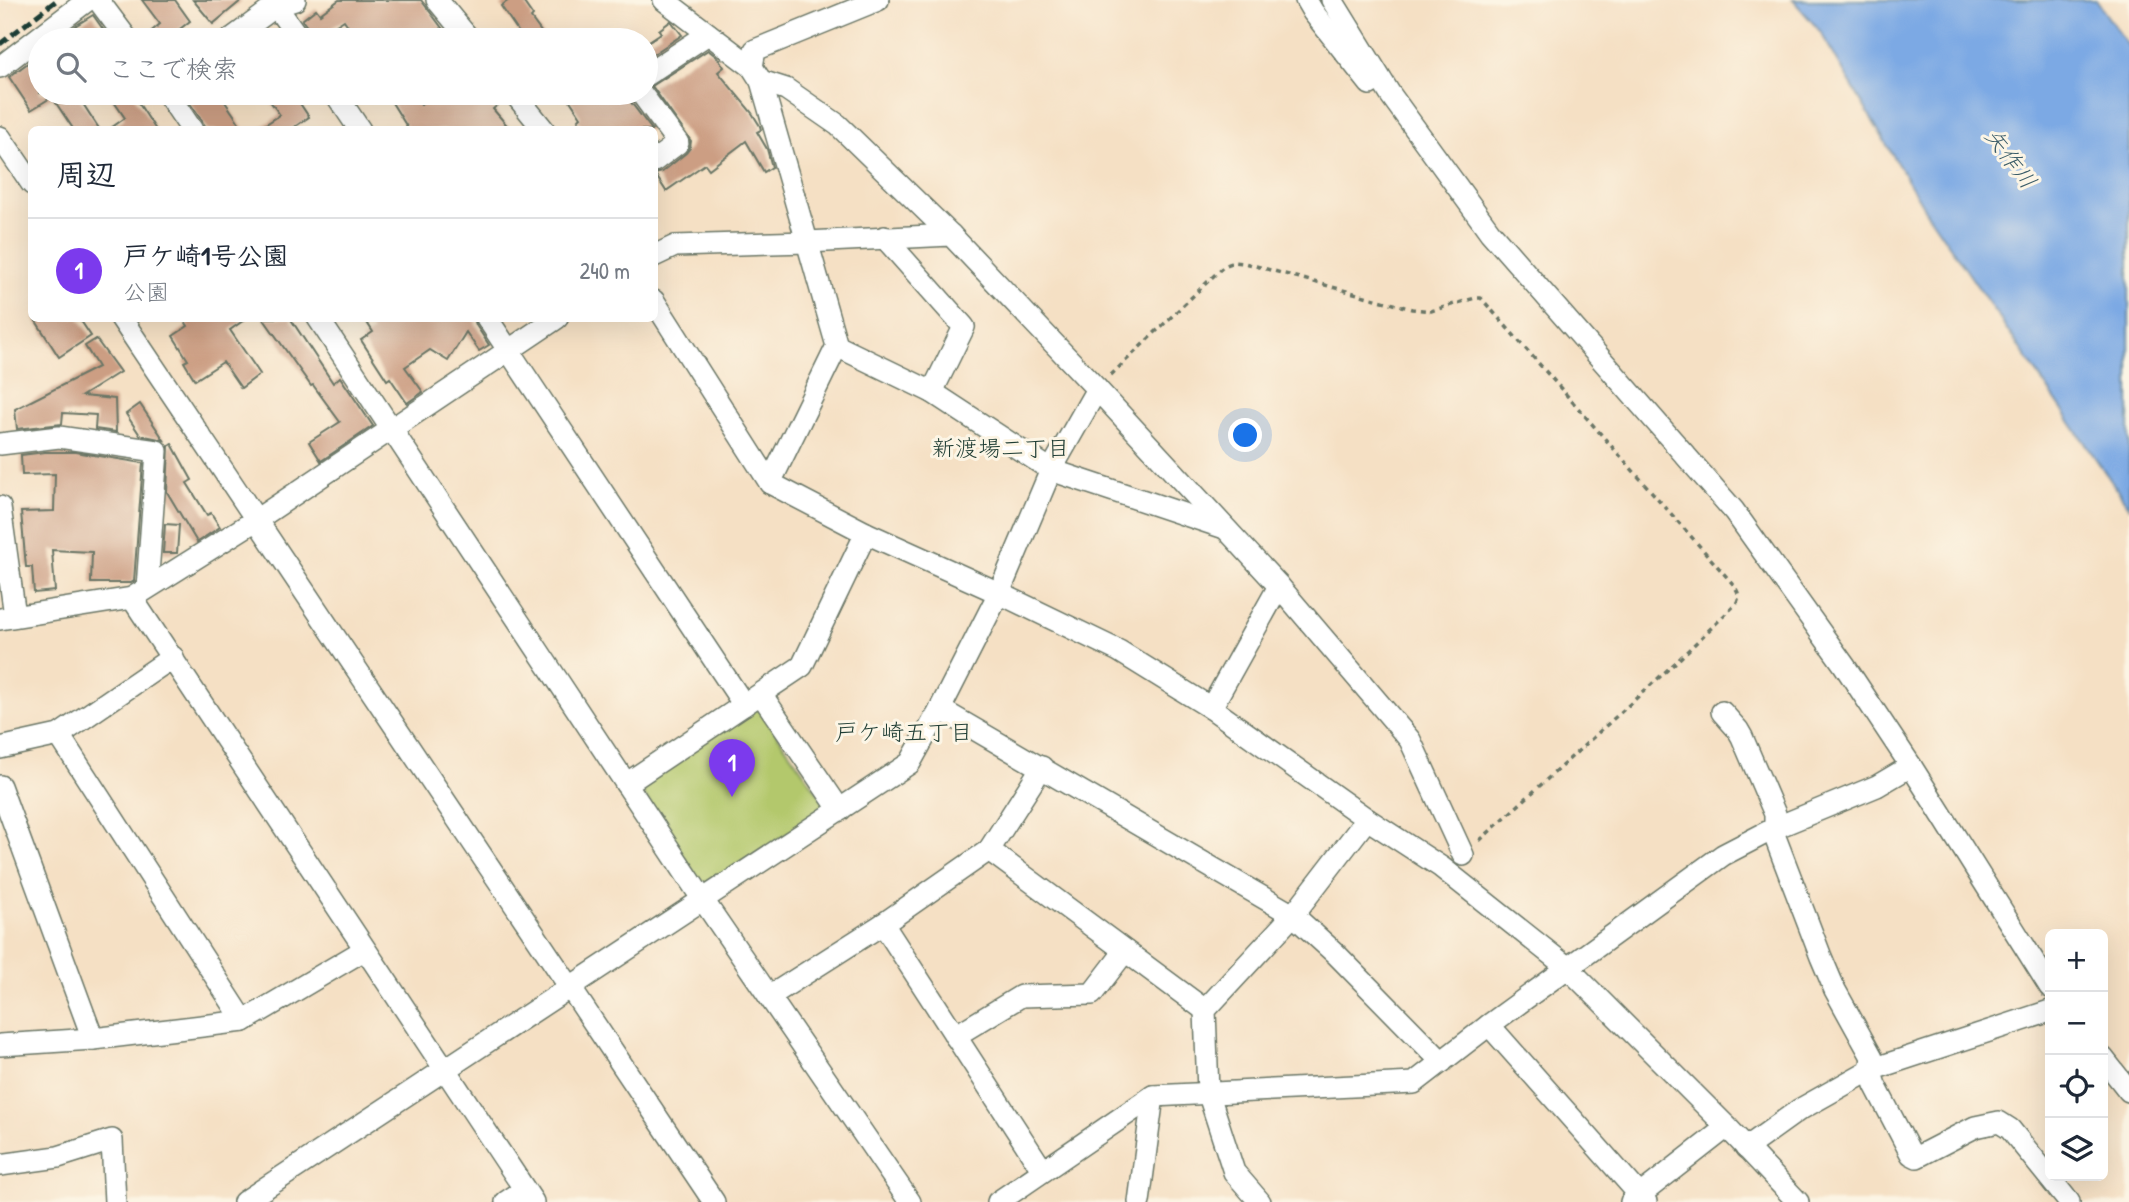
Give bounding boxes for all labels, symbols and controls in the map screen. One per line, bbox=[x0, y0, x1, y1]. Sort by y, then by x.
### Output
search box bbox=[28, 28, 658, 105]
icon: search bbox=[52, 48, 90, 86]
text: ここで検索 bbox=[108, 51, 238, 86]
water label: 矢作川 bbox=[1978, 121, 2044, 195]
text: 周辺 bbox=[56, 154, 116, 194]
text: 戸ケ崎1号公園 bbox=[123, 238, 288, 273]
text: 1 bbox=[75, 255, 83, 286]
text: 240 m bbox=[579, 255, 630, 286]
text: 公園 bbox=[123, 276, 169, 307]
your location bbox=[1228, 418, 1262, 452]
district label: 新渡場二丁目 bbox=[932, 432, 1070, 463]
district label: 戸ケ崎五丁目 bbox=[835, 716, 973, 747]
pin: 1 bbox=[709, 739, 755, 797]
map controls bbox=[2045, 929, 2108, 1181]
button: + bbox=[2045, 929, 2108, 992]
button: − bbox=[2045, 992, 2108, 1055]
button: locate bbox=[2045, 1055, 2108, 1118]
button: layers bbox=[2045, 1118, 2108, 1181]

